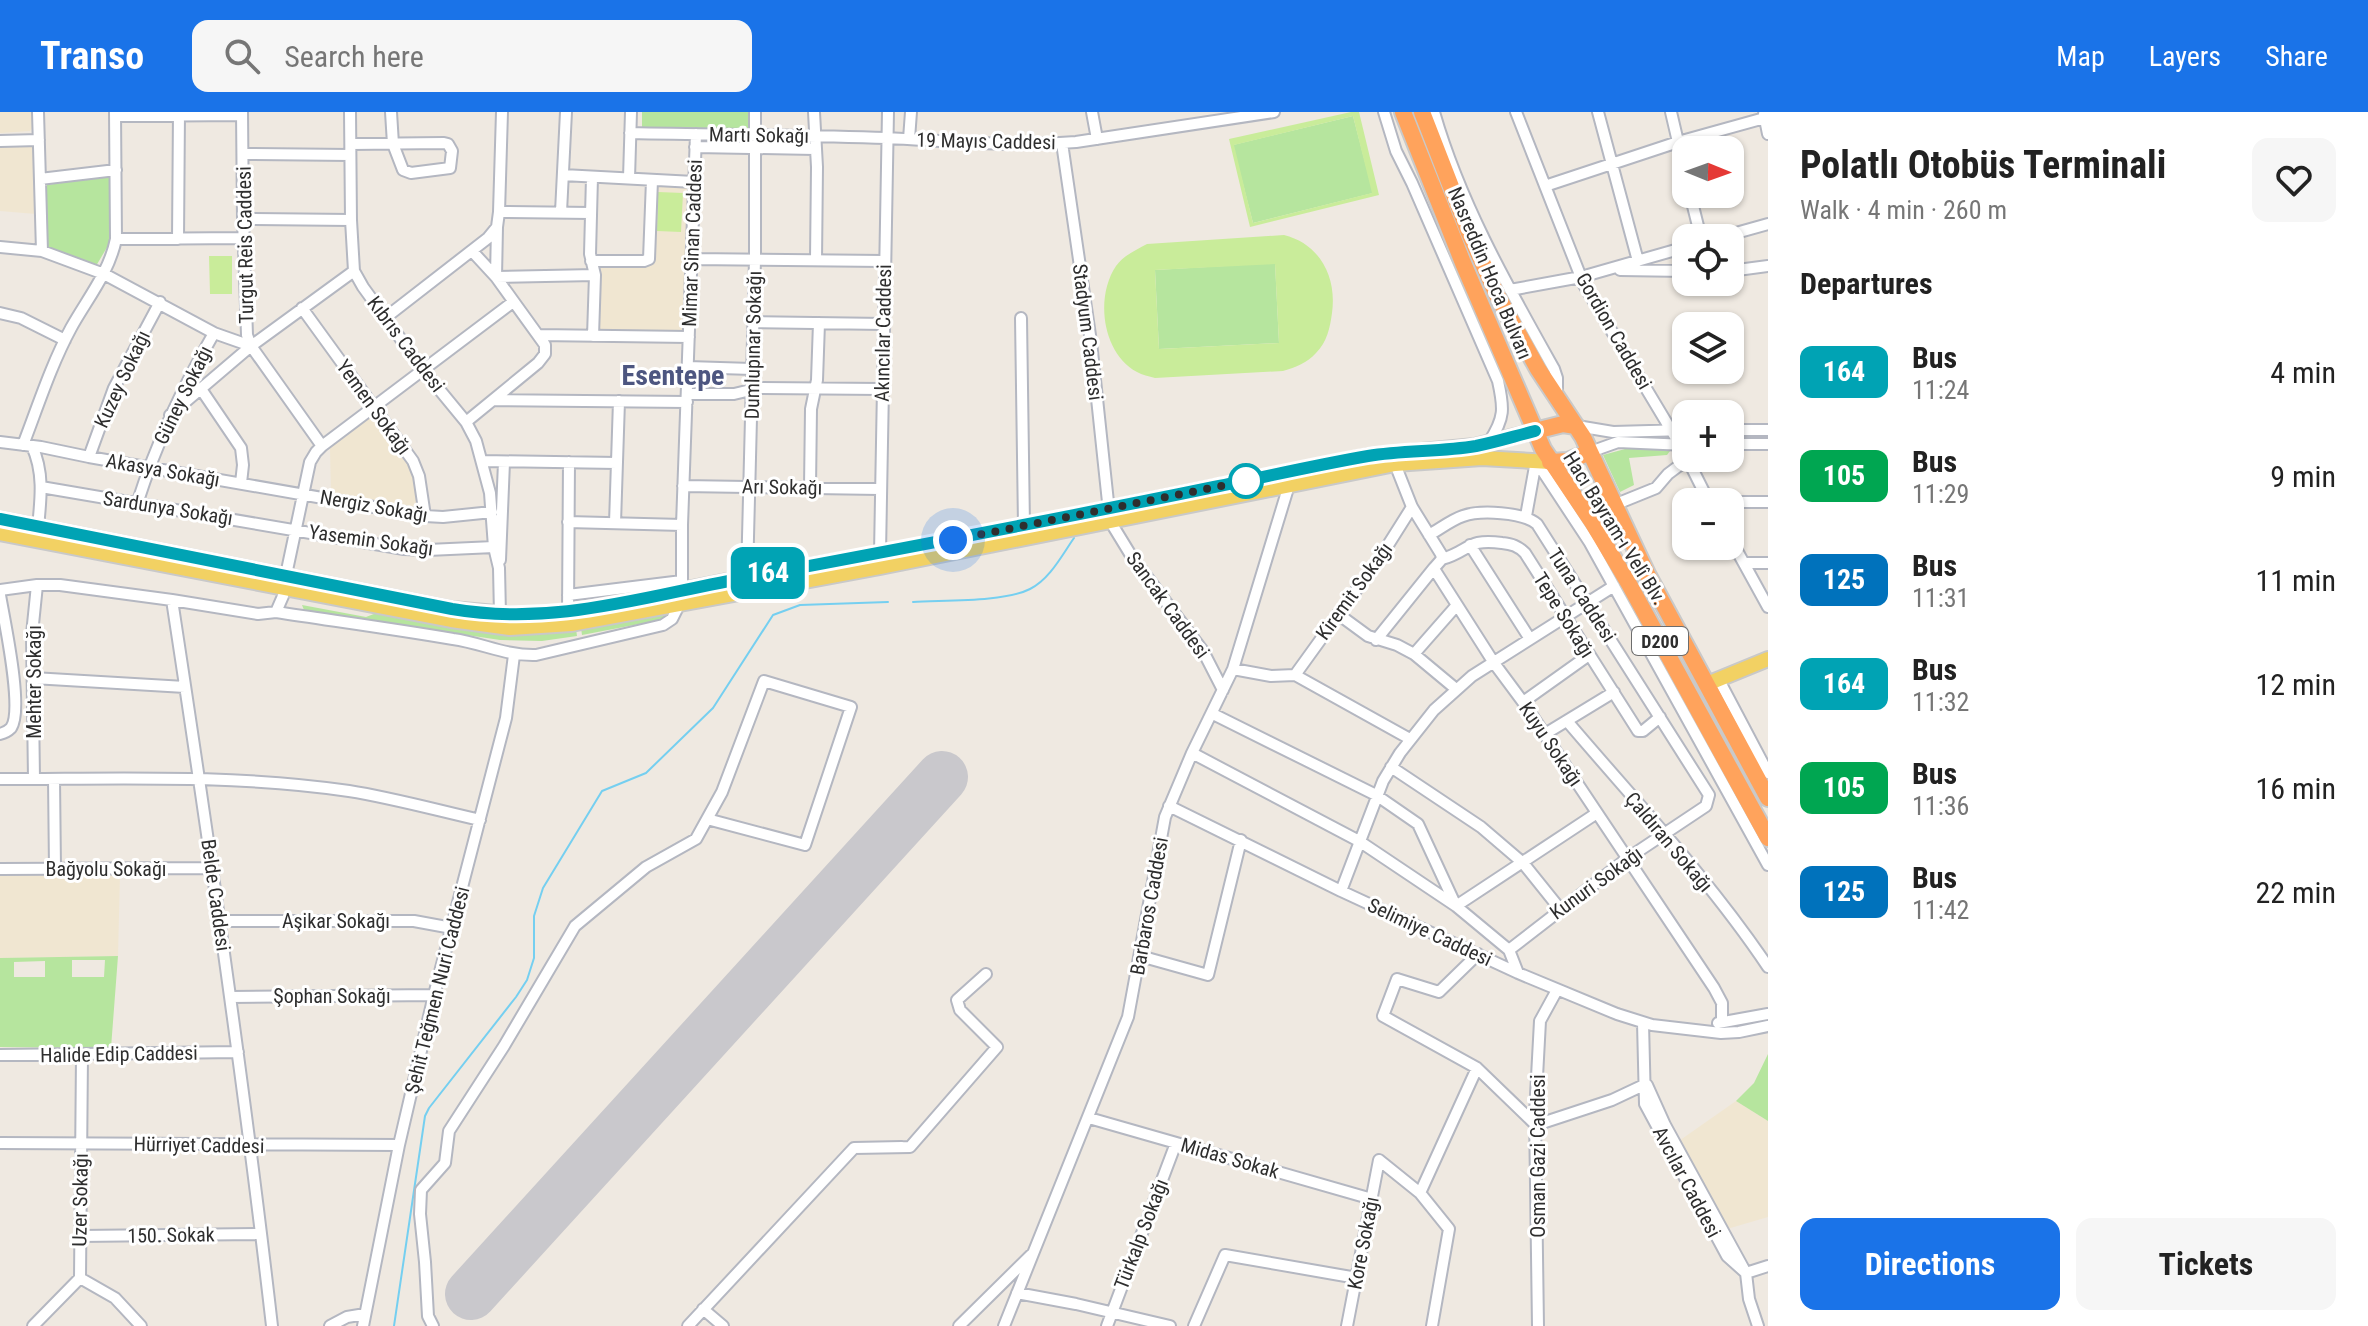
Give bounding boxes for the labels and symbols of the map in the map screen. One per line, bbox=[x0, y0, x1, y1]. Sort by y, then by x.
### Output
street label: Martı Sokağı bbox=[709, 122, 809, 148]
street label: 19 Mayıs Caddesi bbox=[916, 128, 1056, 154]
north arrow bbox=[1672, 136, 1744, 208]
street label: Mimar Sinan Caddesi bbox=[677, 159, 707, 327]
street label: Turgut Reis Caddesi bbox=[232, 166, 258, 324]
street label: Nasreddin Hoca Bulvarı bbox=[1443, 183, 1537, 363]
street label: Stadyum Caddesi bbox=[1068, 262, 1108, 402]
street label: Akıncılar Caddesi bbox=[870, 264, 896, 402]
street label: Gordion Caddesi bbox=[1571, 269, 1657, 393]
street label: Dumlupınar Sokağı bbox=[740, 271, 766, 419]
street label: Kıbrıs Caddesi bbox=[362, 291, 450, 397]
street label: Kuzey Sokağı bbox=[89, 326, 155, 432]
street label: Güney Sokağı bbox=[149, 342, 217, 448]
street label: Yemen Sokağı bbox=[332, 355, 416, 459]
district label: Esentepe bbox=[622, 359, 724, 392]
street label: Hacı Bayram-ı Velî Blv. bbox=[1558, 447, 1672, 609]
street label: Akasya Sokağı bbox=[104, 448, 222, 492]
unlabelled marker bbox=[1229, 464, 1263, 498]
street label: Arı Sokağı bbox=[742, 474, 822, 500]
street label: Nergiz Sokağı bbox=[318, 485, 430, 527]
street label: Sardunya Sokağı bbox=[101, 486, 235, 530]
street label: Yasemin Sokağı bbox=[307, 519, 435, 561]
your location bbox=[933, 520, 973, 560]
street label: Kiremit Sokağı bbox=[1311, 538, 1397, 644]
street label: Tuna Caddesi bbox=[1543, 544, 1621, 646]
line badge: 164 bbox=[722, 547, 814, 599]
street label: Sancak Caddesi bbox=[1121, 547, 1215, 663]
street label: Tepe Sokağı bbox=[1528, 568, 1600, 662]
street label: Mehter Sokağı bbox=[22, 625, 46, 739]
road number: D200 bbox=[1632, 627, 1688, 655]
street label: Kuyu Sokağı bbox=[1514, 697, 1588, 791]
street label: Çaldıran Sokağı bbox=[1620, 787, 1718, 897]
street label: Barbaros Caddesi bbox=[1125, 835, 1173, 977]
street label: Belde Caddesi bbox=[196, 838, 236, 952]
street label: Kunuri Sokağı bbox=[1545, 841, 1647, 925]
street label: Bağyolu Sokağı bbox=[45, 857, 167, 881]
street label: Şehit Teğmen Nuri Caddesi bbox=[400, 884, 474, 1096]
street label: Selimiye Caddesi bbox=[1364, 893, 1496, 971]
street label: Aşikar Sokağı bbox=[282, 909, 390, 933]
street label: Şophan Sokağı bbox=[273, 984, 391, 1008]
street label: Halide Edip Caddesi bbox=[40, 1041, 198, 1067]
street label: Osman Gazi Caddesi bbox=[1526, 1074, 1550, 1238]
street label: Avcılar Caddesi bbox=[1648, 1122, 1726, 1242]
street label: Hürriyet Caddesi bbox=[133, 1132, 265, 1158]
street label: Midas Sokak bbox=[1178, 1133, 1282, 1183]
street label: Uzer Sokağı bbox=[67, 1153, 93, 1247]
street label: Türkalp Sokağı bbox=[1109, 1175, 1173, 1293]
street label: Kore Sokağı bbox=[1342, 1195, 1384, 1291]
street label: 150. Sokak bbox=[127, 1222, 215, 1248]

